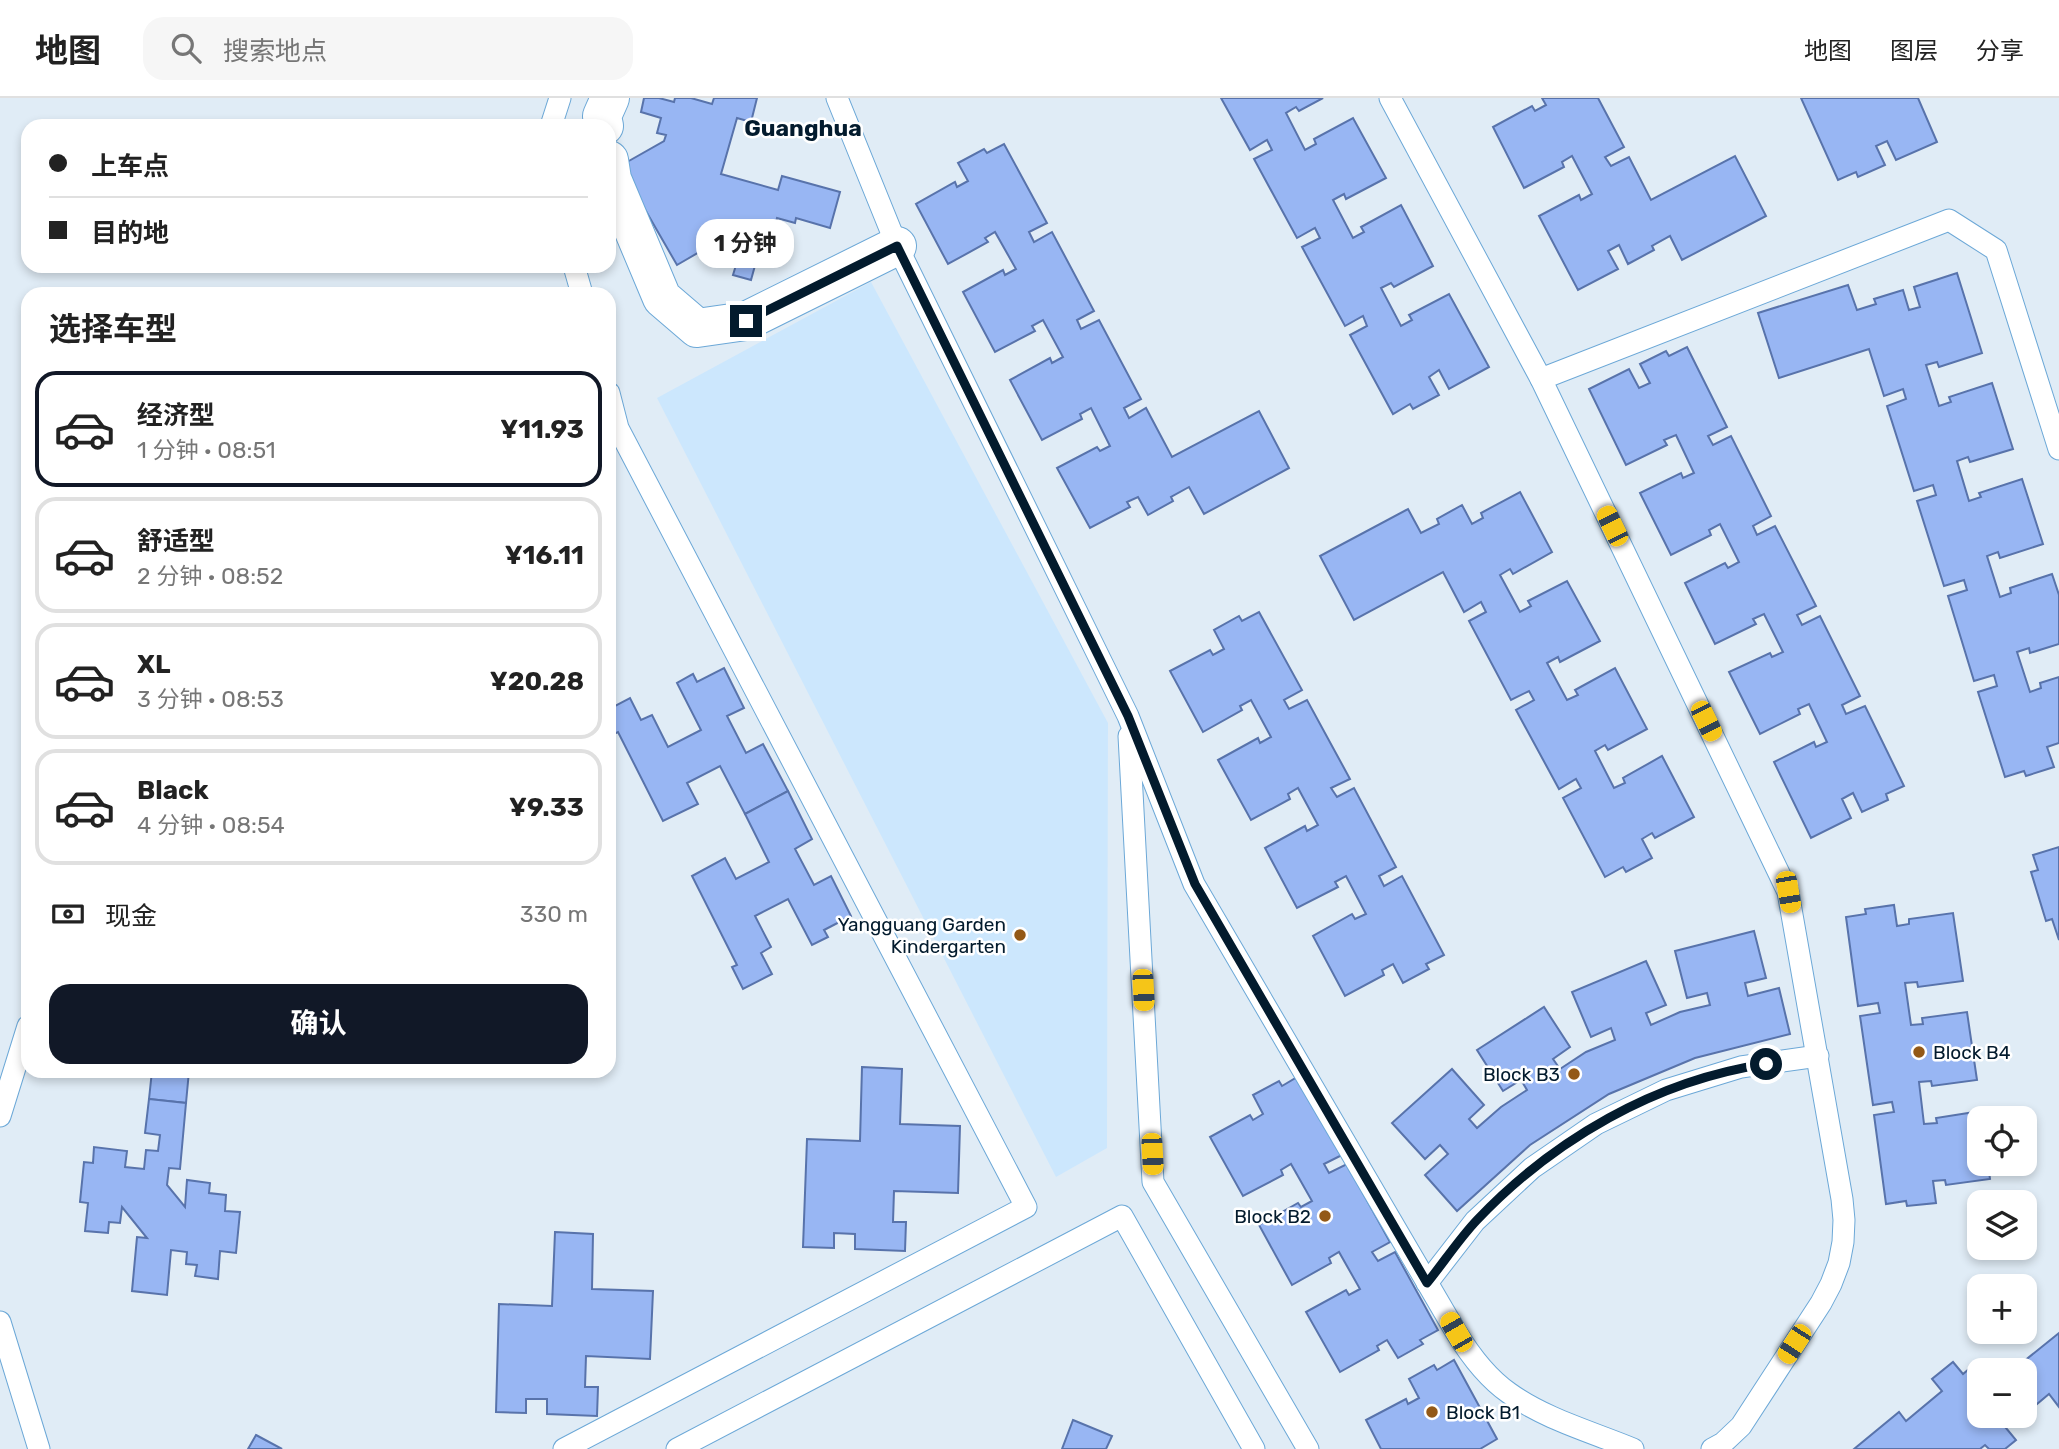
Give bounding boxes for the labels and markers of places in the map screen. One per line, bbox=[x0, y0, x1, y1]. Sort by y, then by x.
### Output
place label: Yangguang Garden Kindergarten bbox=[838, 913, 1006, 958]
marker: Yangguang Garden Kindergarten bbox=[1012, 927, 1028, 943]
place label: Block B4 bbox=[1933, 1041, 2011, 1064]
marker: Block B4 bbox=[1911, 1044, 1927, 1060]
place label: Block B3 bbox=[1483, 1063, 1560, 1086]
marker: Block B3 bbox=[1566, 1066, 1582, 1082]
place label: Block B2 bbox=[1234, 1205, 1311, 1228]
marker: Block B2 bbox=[1317, 1208, 1333, 1224]
place label: Block B1 bbox=[1446, 1401, 1520, 1424]
marker: Block B1 bbox=[1424, 1404, 1440, 1420]

